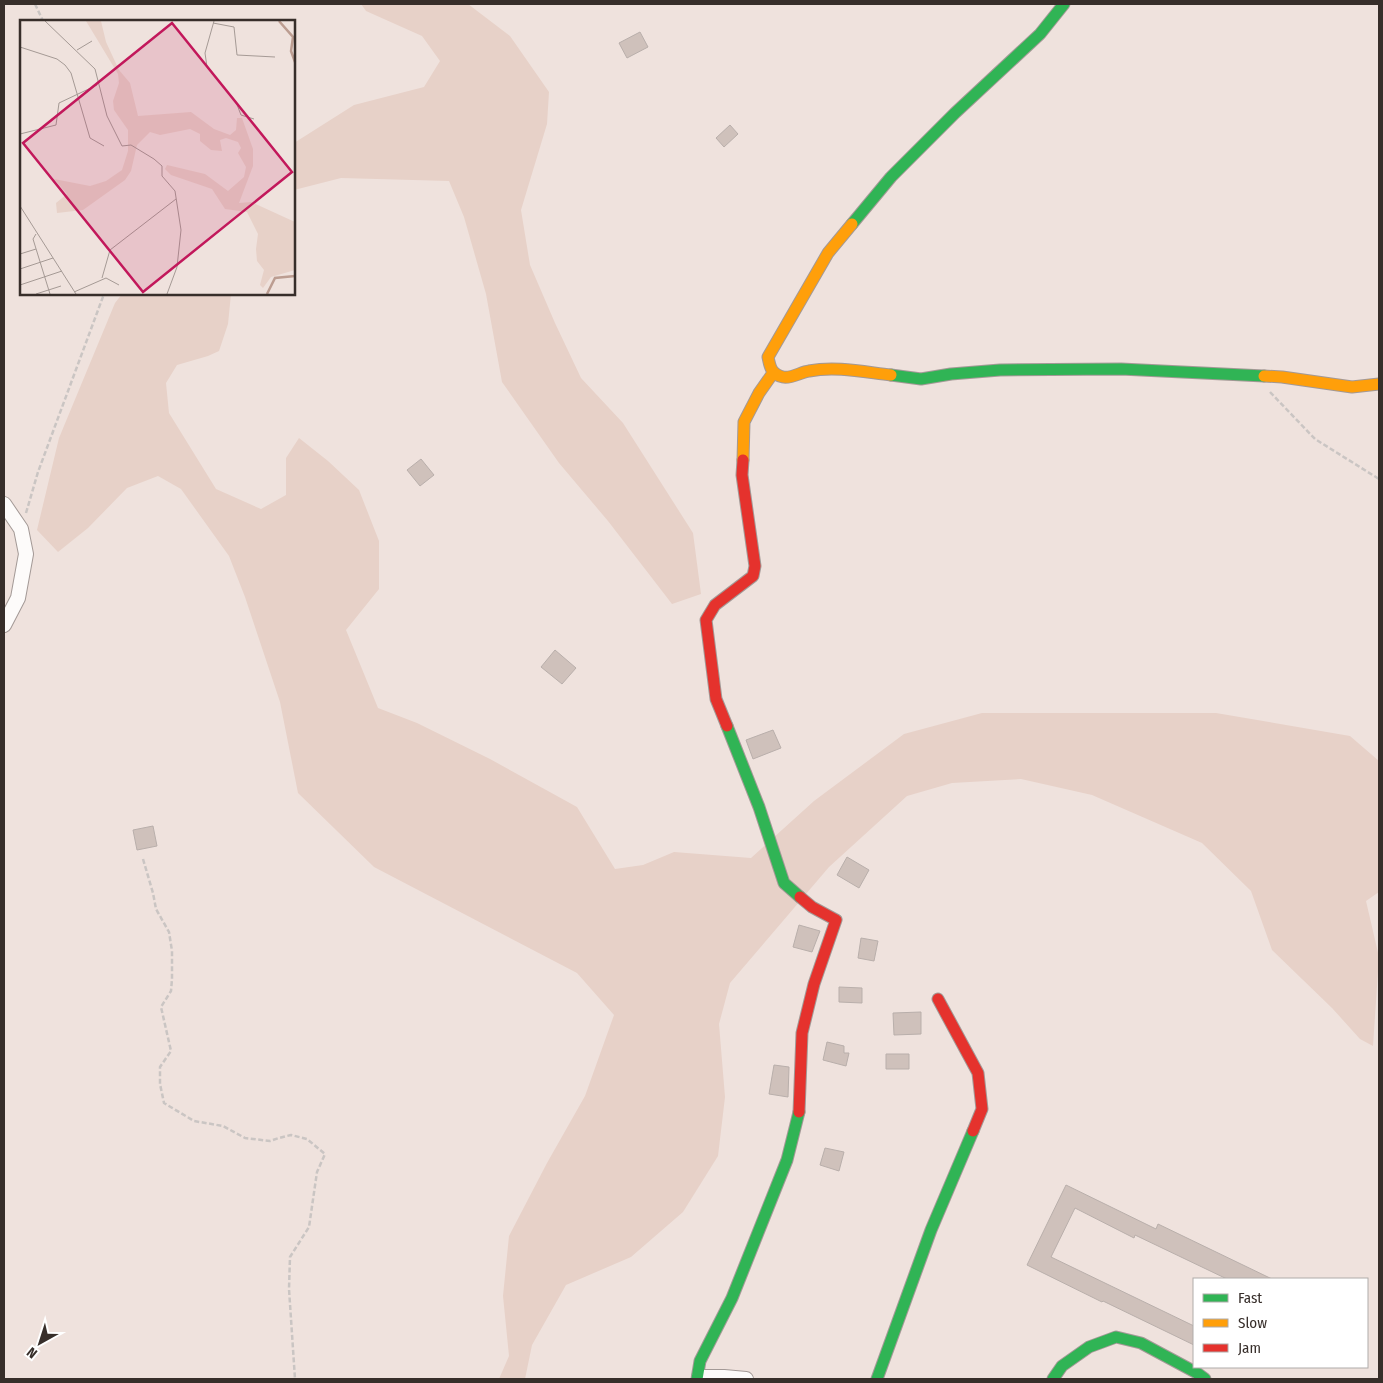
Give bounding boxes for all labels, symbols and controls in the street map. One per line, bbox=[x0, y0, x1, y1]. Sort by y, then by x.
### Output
inset map bbox=[20, 20, 295, 295]
legend bbox=[1193, 1278, 1368, 1368]
text: Fast bbox=[1238, 1289, 1262, 1307]
text: Slow bbox=[1238, 1314, 1267, 1332]
north arrow bbox=[15, 1318, 65, 1368]
text: Jam bbox=[1238, 1339, 1261, 1357]
text: N bbox=[24, 1343, 41, 1362]

